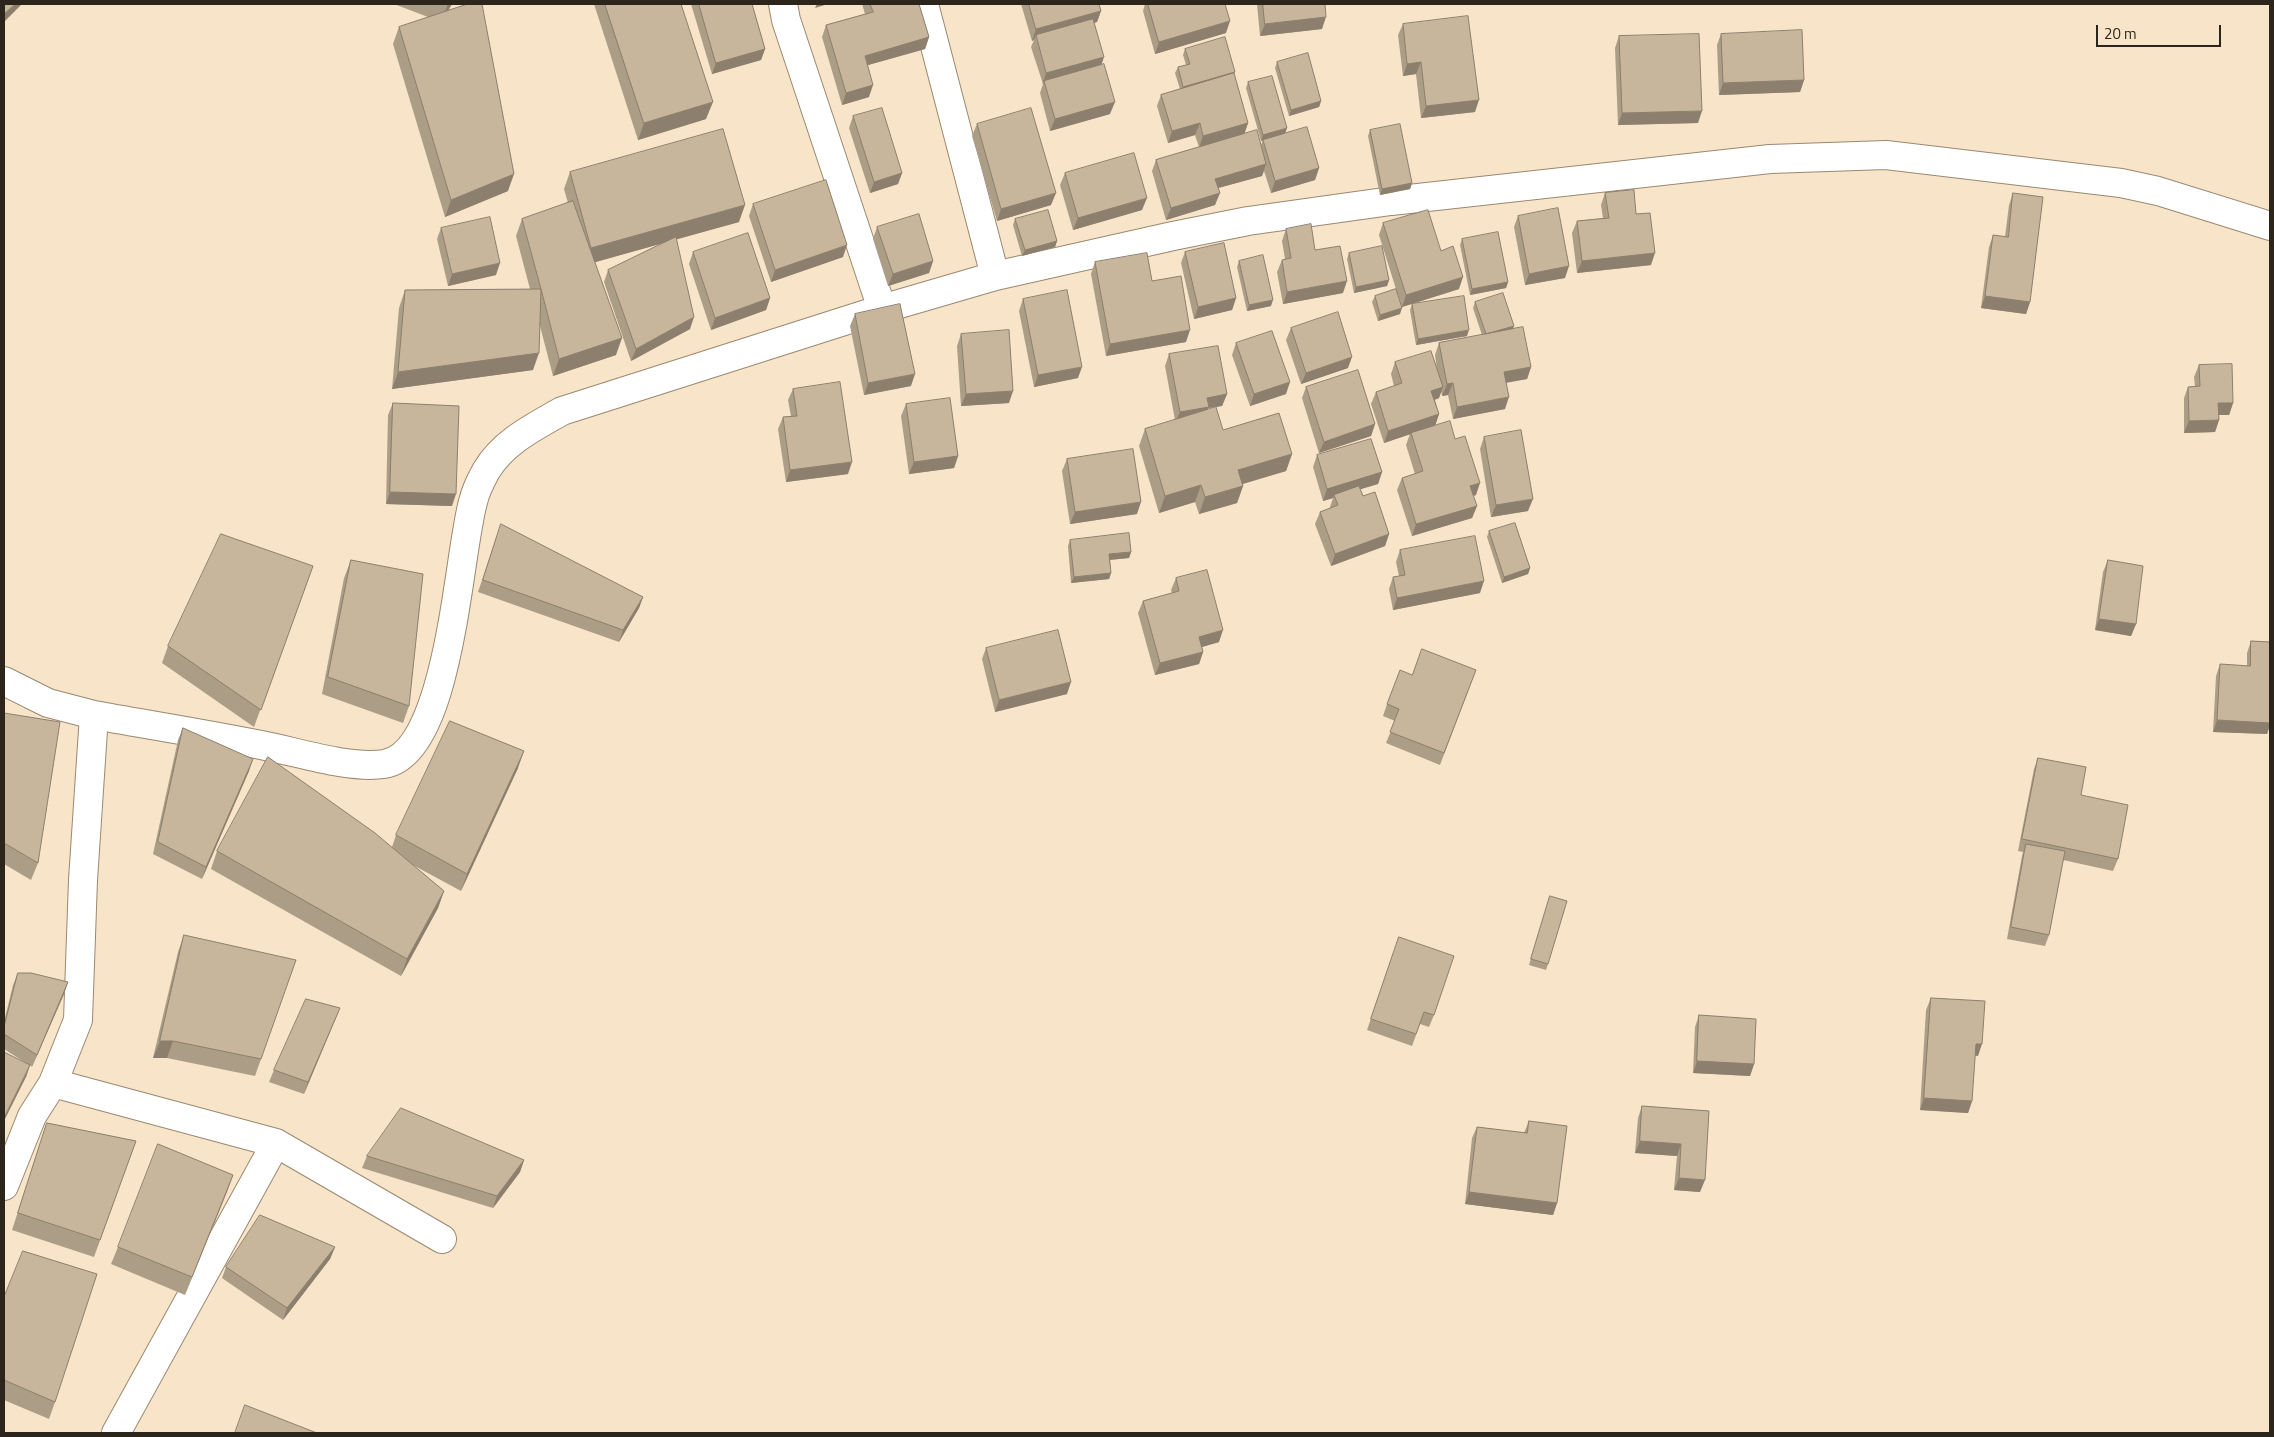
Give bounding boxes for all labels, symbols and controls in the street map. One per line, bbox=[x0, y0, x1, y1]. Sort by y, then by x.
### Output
scale bar bbox=[2099, 15, 2224, 47]
text: 20 m bbox=[2104, 22, 2137, 45]

